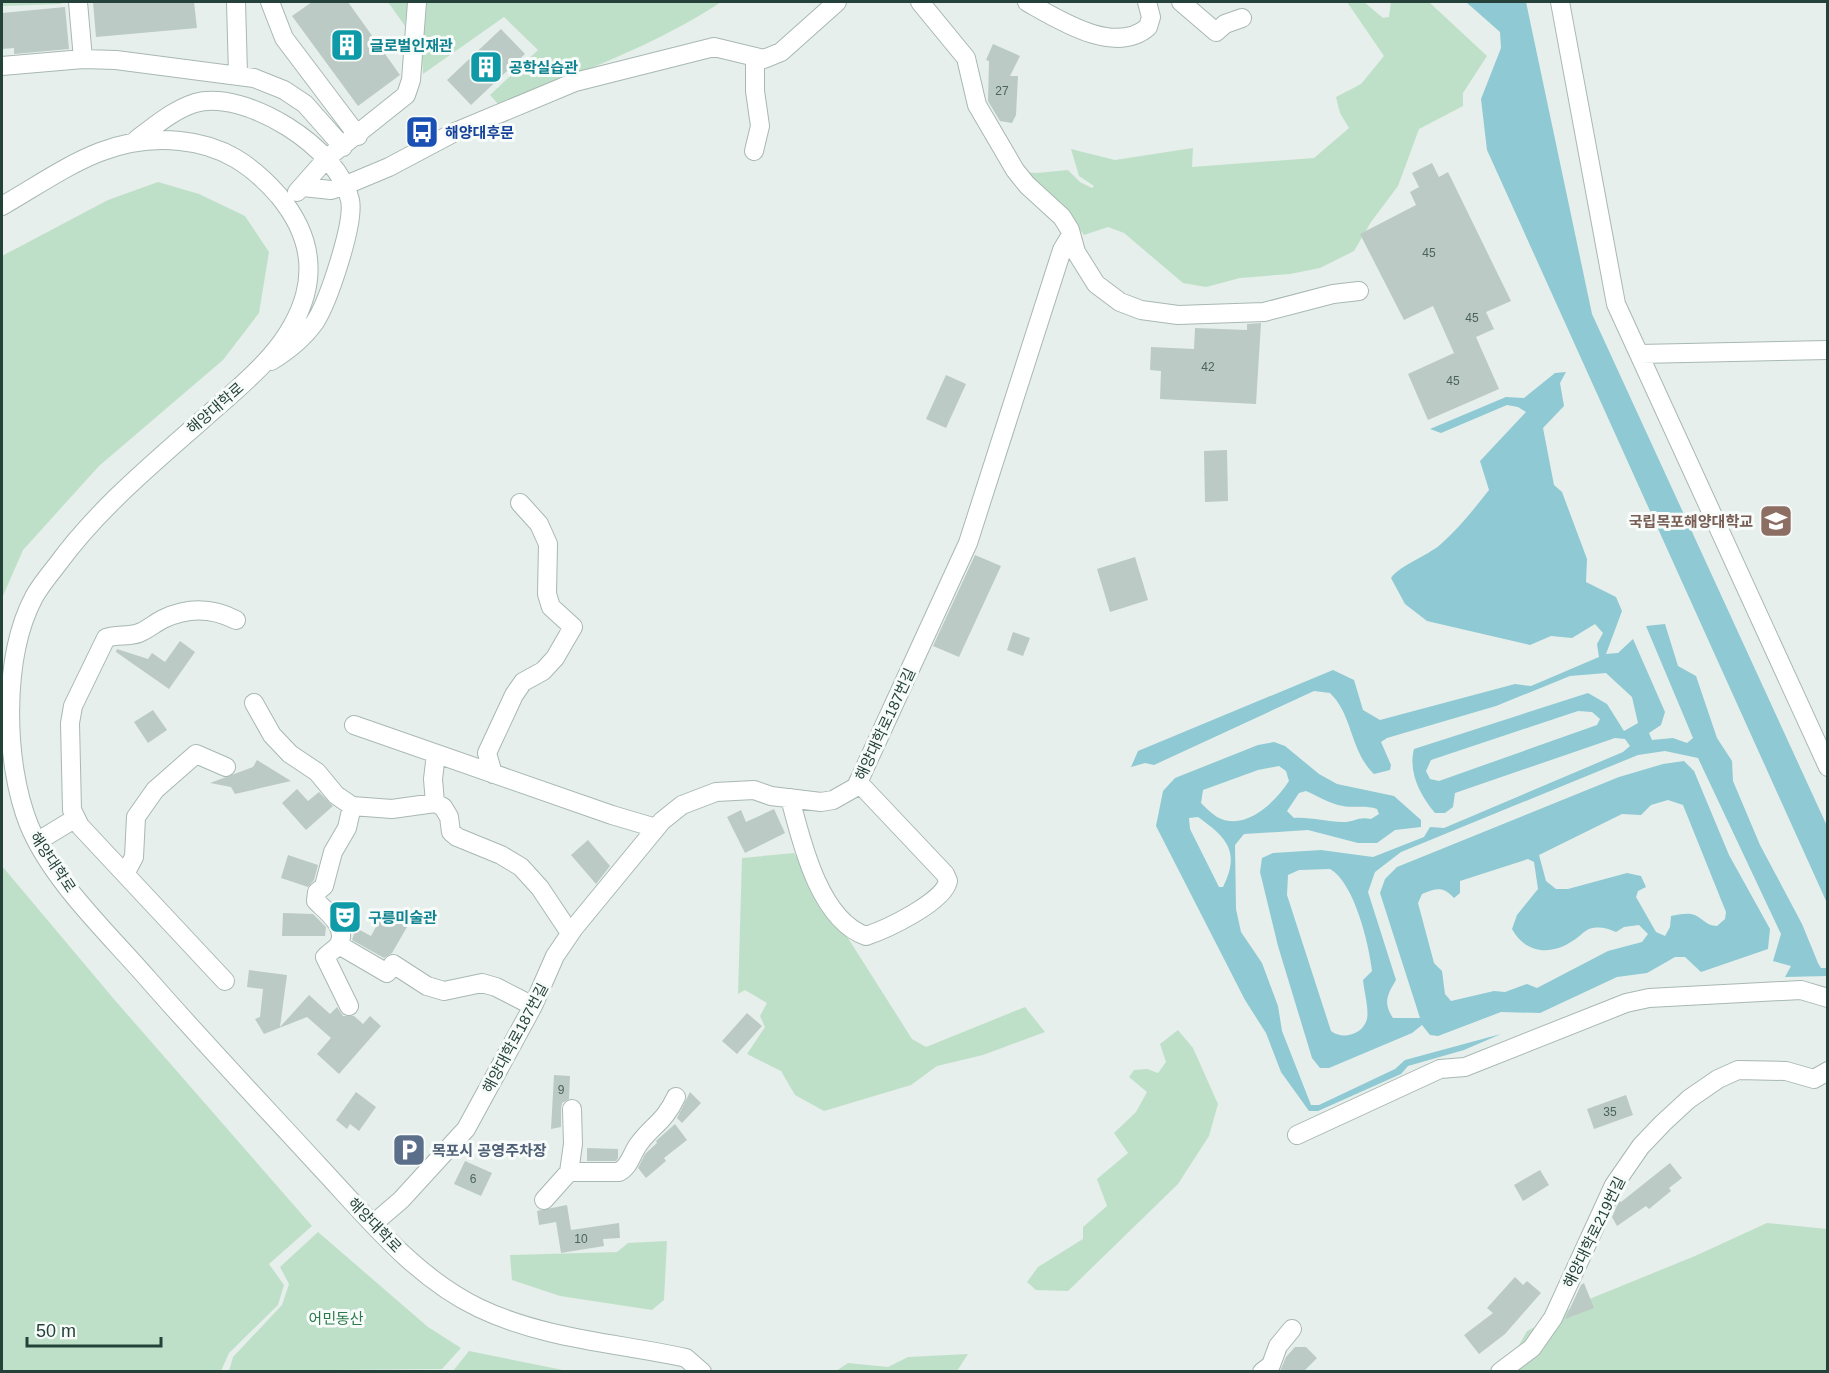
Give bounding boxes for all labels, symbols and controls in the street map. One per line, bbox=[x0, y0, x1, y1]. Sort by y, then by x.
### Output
building icon: 글로벌인재관 bbox=[329, 27, 365, 63]
place label: 글로벌인재관 bbox=[370, 37, 453, 54]
building icon: 공학실습관 bbox=[468, 49, 504, 85]
place label: 공학실습관 bbox=[509, 59, 578, 76]
house number: 27 bbox=[995, 84, 1009, 98]
bus stop icon: 해양대후문 bbox=[404, 114, 440, 150]
place label: 해양대후문 bbox=[445, 124, 514, 141]
house number: 45 bbox=[1422, 246, 1436, 260]
house number: 45 bbox=[1465, 311, 1479, 325]
house number: 42 bbox=[1201, 360, 1215, 374]
house number: 45 bbox=[1446, 374, 1460, 388]
street label: 해양대학로 bbox=[183, 379, 247, 437]
school or university icon: 국립목포해양대학교 bbox=[1758, 503, 1794, 539]
place label: 국립목포해양대학교 bbox=[1629, 513, 1753, 530]
street label: 해양대학로187번길 bbox=[852, 665, 918, 783]
street label: 해양대학로 bbox=[27, 829, 79, 895]
theatre icon: 구릉미술관 bbox=[327, 899, 363, 935]
place label: 구릉미술관 bbox=[368, 909, 437, 926]
street label: 해양대학로187번길 bbox=[479, 980, 551, 1096]
house number: 9 bbox=[558, 1083, 565, 1097]
house number: 35 bbox=[1603, 1105, 1617, 1119]
parking icon: 목포시 공영주차장 bbox=[391, 1132, 427, 1168]
place label: 목포시 공영주차장 bbox=[432, 1142, 547, 1159]
house number: 6 bbox=[470, 1172, 477, 1186]
street label: 해양대학로219번길 bbox=[1560, 1174, 1628, 1290]
street label: 해양대학로 bbox=[345, 1194, 405, 1256]
house number: 10 bbox=[574, 1232, 588, 1246]
scale bar bbox=[27, 1310, 160, 1348]
park label: 어민동산 bbox=[308, 1310, 364, 1327]
text: 50 m bbox=[36, 1321, 76, 1341]

